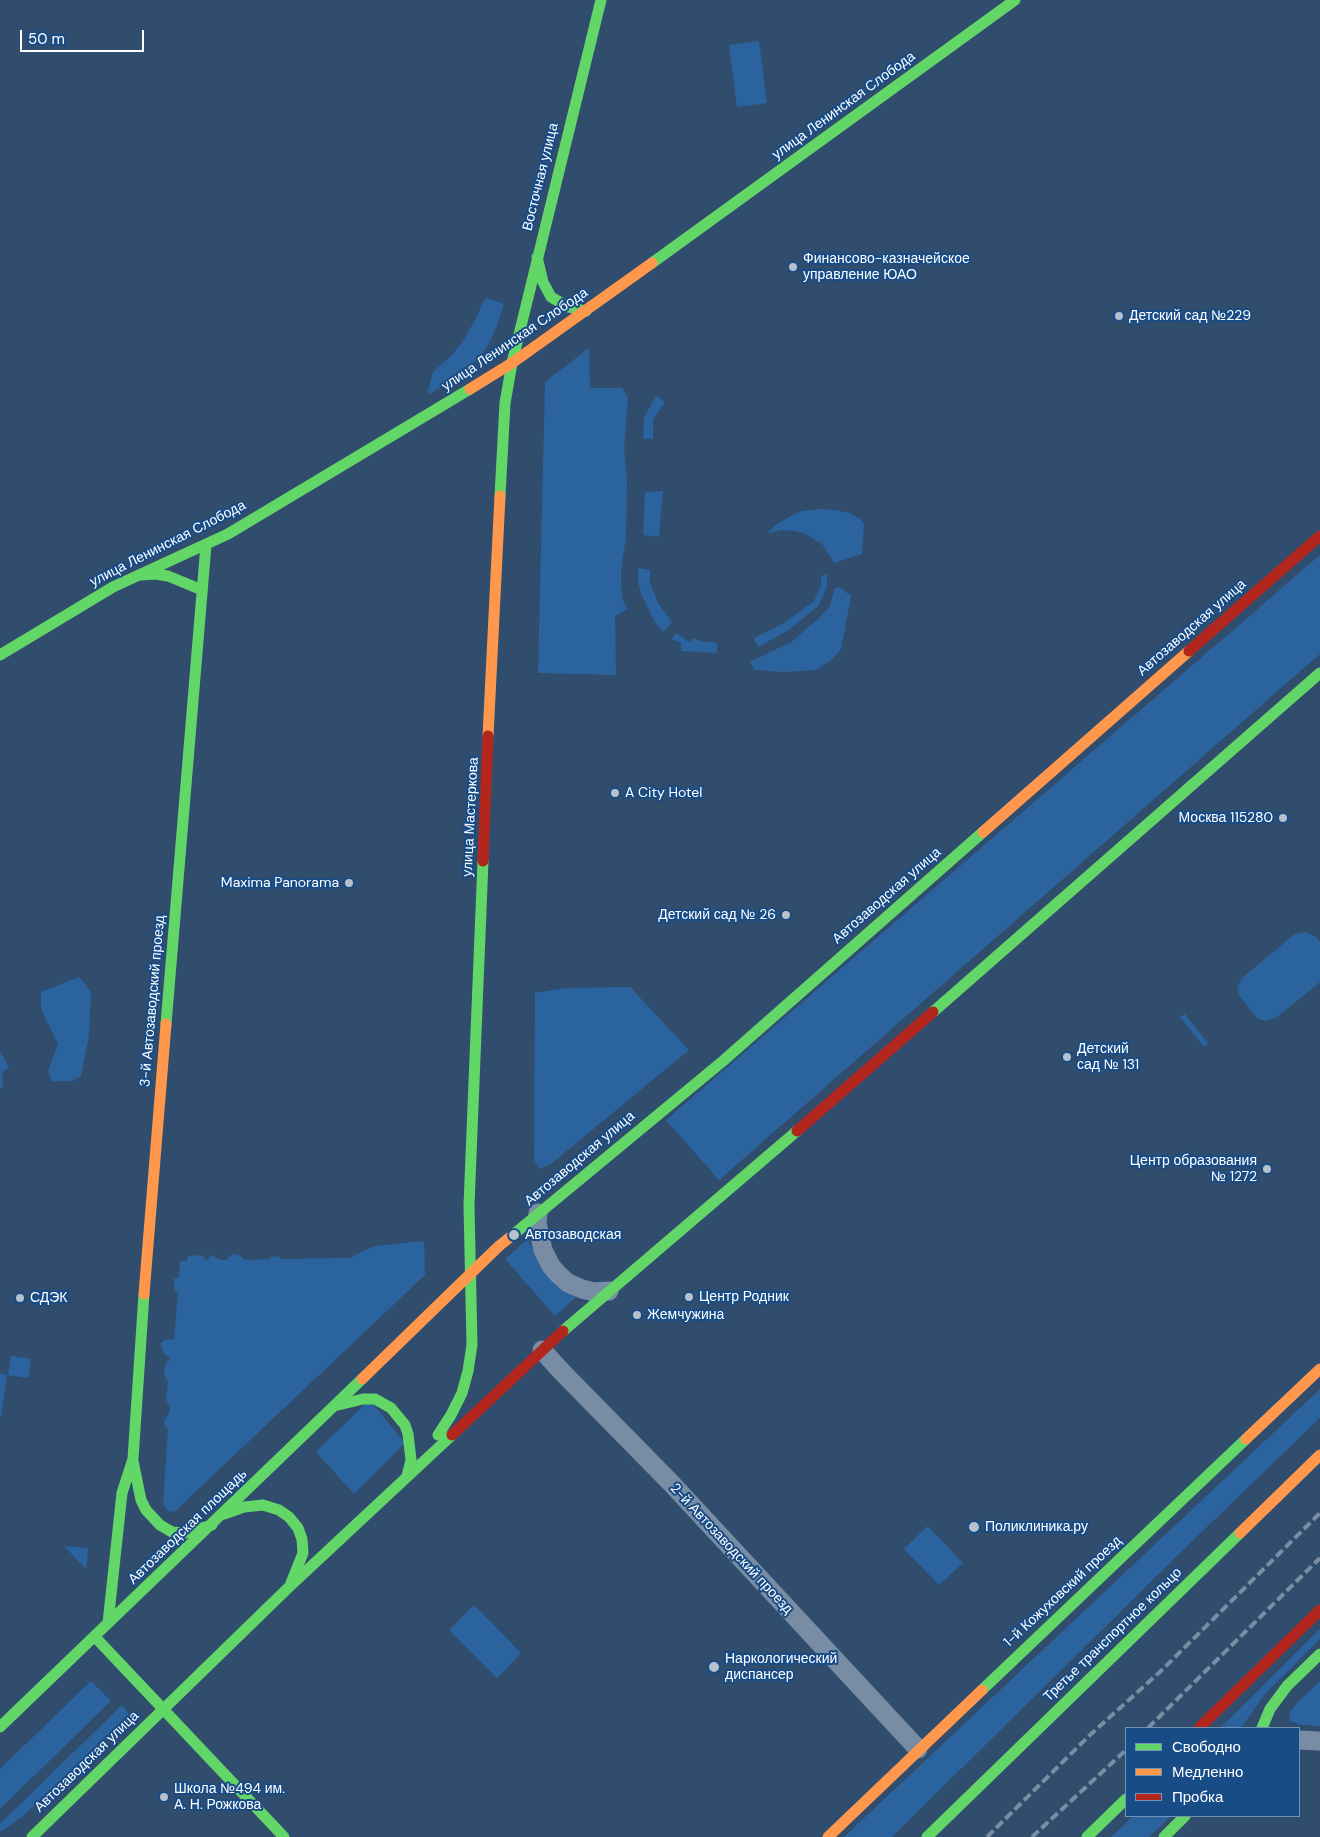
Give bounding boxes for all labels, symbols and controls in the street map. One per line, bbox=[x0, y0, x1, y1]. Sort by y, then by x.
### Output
scale bar bbox=[22, 20, 146, 52]
text: 50 m bbox=[28, 29, 65, 49]
street label: улица Ленинская Слобода bbox=[769, 48, 919, 164]
street label: Восточная улица bbox=[519, 121, 563, 233]
place label: Финансово-казначейское управление ЮАО bbox=[803, 251, 970, 284]
marker: Финансово-казначейское управление ЮАО bbox=[787, 261, 799, 273]
street label: улица Ленинская Слобода bbox=[439, 285, 591, 395]
place label: Детский сад №229 bbox=[1129, 308, 1251, 324]
marker: Детский сад №229 bbox=[1113, 310, 1125, 322]
street label: улица Ленинская Слобода bbox=[87, 497, 249, 591]
street label: Автозаводская улица bbox=[1134, 576, 1250, 680]
street label: улица Мастеркова bbox=[459, 757, 483, 877]
place label: A City Hotel bbox=[625, 785, 702, 801]
marker: A City Hotel bbox=[609, 787, 621, 799]
place label: Москва 115280 bbox=[1179, 810, 1273, 826]
marker: Москва 115280 bbox=[1277, 812, 1289, 824]
street label: Автозаводская улица bbox=[829, 844, 945, 948]
place label: Maxima Panorama bbox=[221, 875, 339, 891]
marker: Maxima Panorama bbox=[343, 877, 355, 889]
place label: Детский сад № 26 bbox=[658, 907, 776, 923]
marker: Детский сад № 26 bbox=[780, 909, 792, 921]
street label: 3-й Автозаводский проезд bbox=[137, 914, 169, 1088]
place label: Детский сад № 131 bbox=[1077, 1041, 1139, 1074]
marker: Детский сад № 131 bbox=[1061, 1051, 1073, 1063]
street label: Автозаводская улица bbox=[522, 1108, 638, 1210]
place label: Центр образования № 1272 bbox=[1130, 1153, 1257, 1186]
marker: Центр образования № 1272 bbox=[1261, 1163, 1273, 1175]
place label: Автозаводская bbox=[525, 1227, 621, 1243]
marker: Автозаводская bbox=[507, 1228, 521, 1242]
place label: Центр Родник bbox=[699, 1289, 789, 1305]
place label: СДЭК bbox=[30, 1290, 68, 1306]
marker: Центр Родник bbox=[683, 1291, 695, 1303]
marker: СДЭК bbox=[14, 1292, 26, 1304]
place label: Жемчужина bbox=[647, 1307, 724, 1323]
marker: Жемчужина bbox=[631, 1309, 643, 1321]
street label: Автозаводская площадь bbox=[125, 1466, 251, 1588]
street label: 2-й Автозаводский проезд bbox=[666, 1480, 796, 1618]
place label: Поликлиника.ру bbox=[985, 1519, 1088, 1535]
marker: Поликлиника.ру bbox=[967, 1520, 981, 1534]
street label: 1-й Кожуховский проезд bbox=[1001, 1533, 1125, 1651]
street label: Третье транспортное кольцо bbox=[1040, 1564, 1186, 1706]
place label: Наркологический диспансер bbox=[725, 1651, 837, 1684]
marker: Наркологический диспансер bbox=[707, 1660, 721, 1674]
street label: Автозаводская улица bbox=[31, 1708, 143, 1816]
legend bbox=[1125, 1727, 1300, 1817]
text: Свободно bbox=[1172, 1737, 1241, 1757]
text: Медленно bbox=[1172, 1762, 1243, 1782]
place label: Школа №494 им. А. Н. Рожкова bbox=[174, 1781, 285, 1814]
text: Пробка bbox=[1172, 1787, 1223, 1807]
marker: Школа №494 им. А. Н. Рожкова bbox=[158, 1791, 170, 1803]

